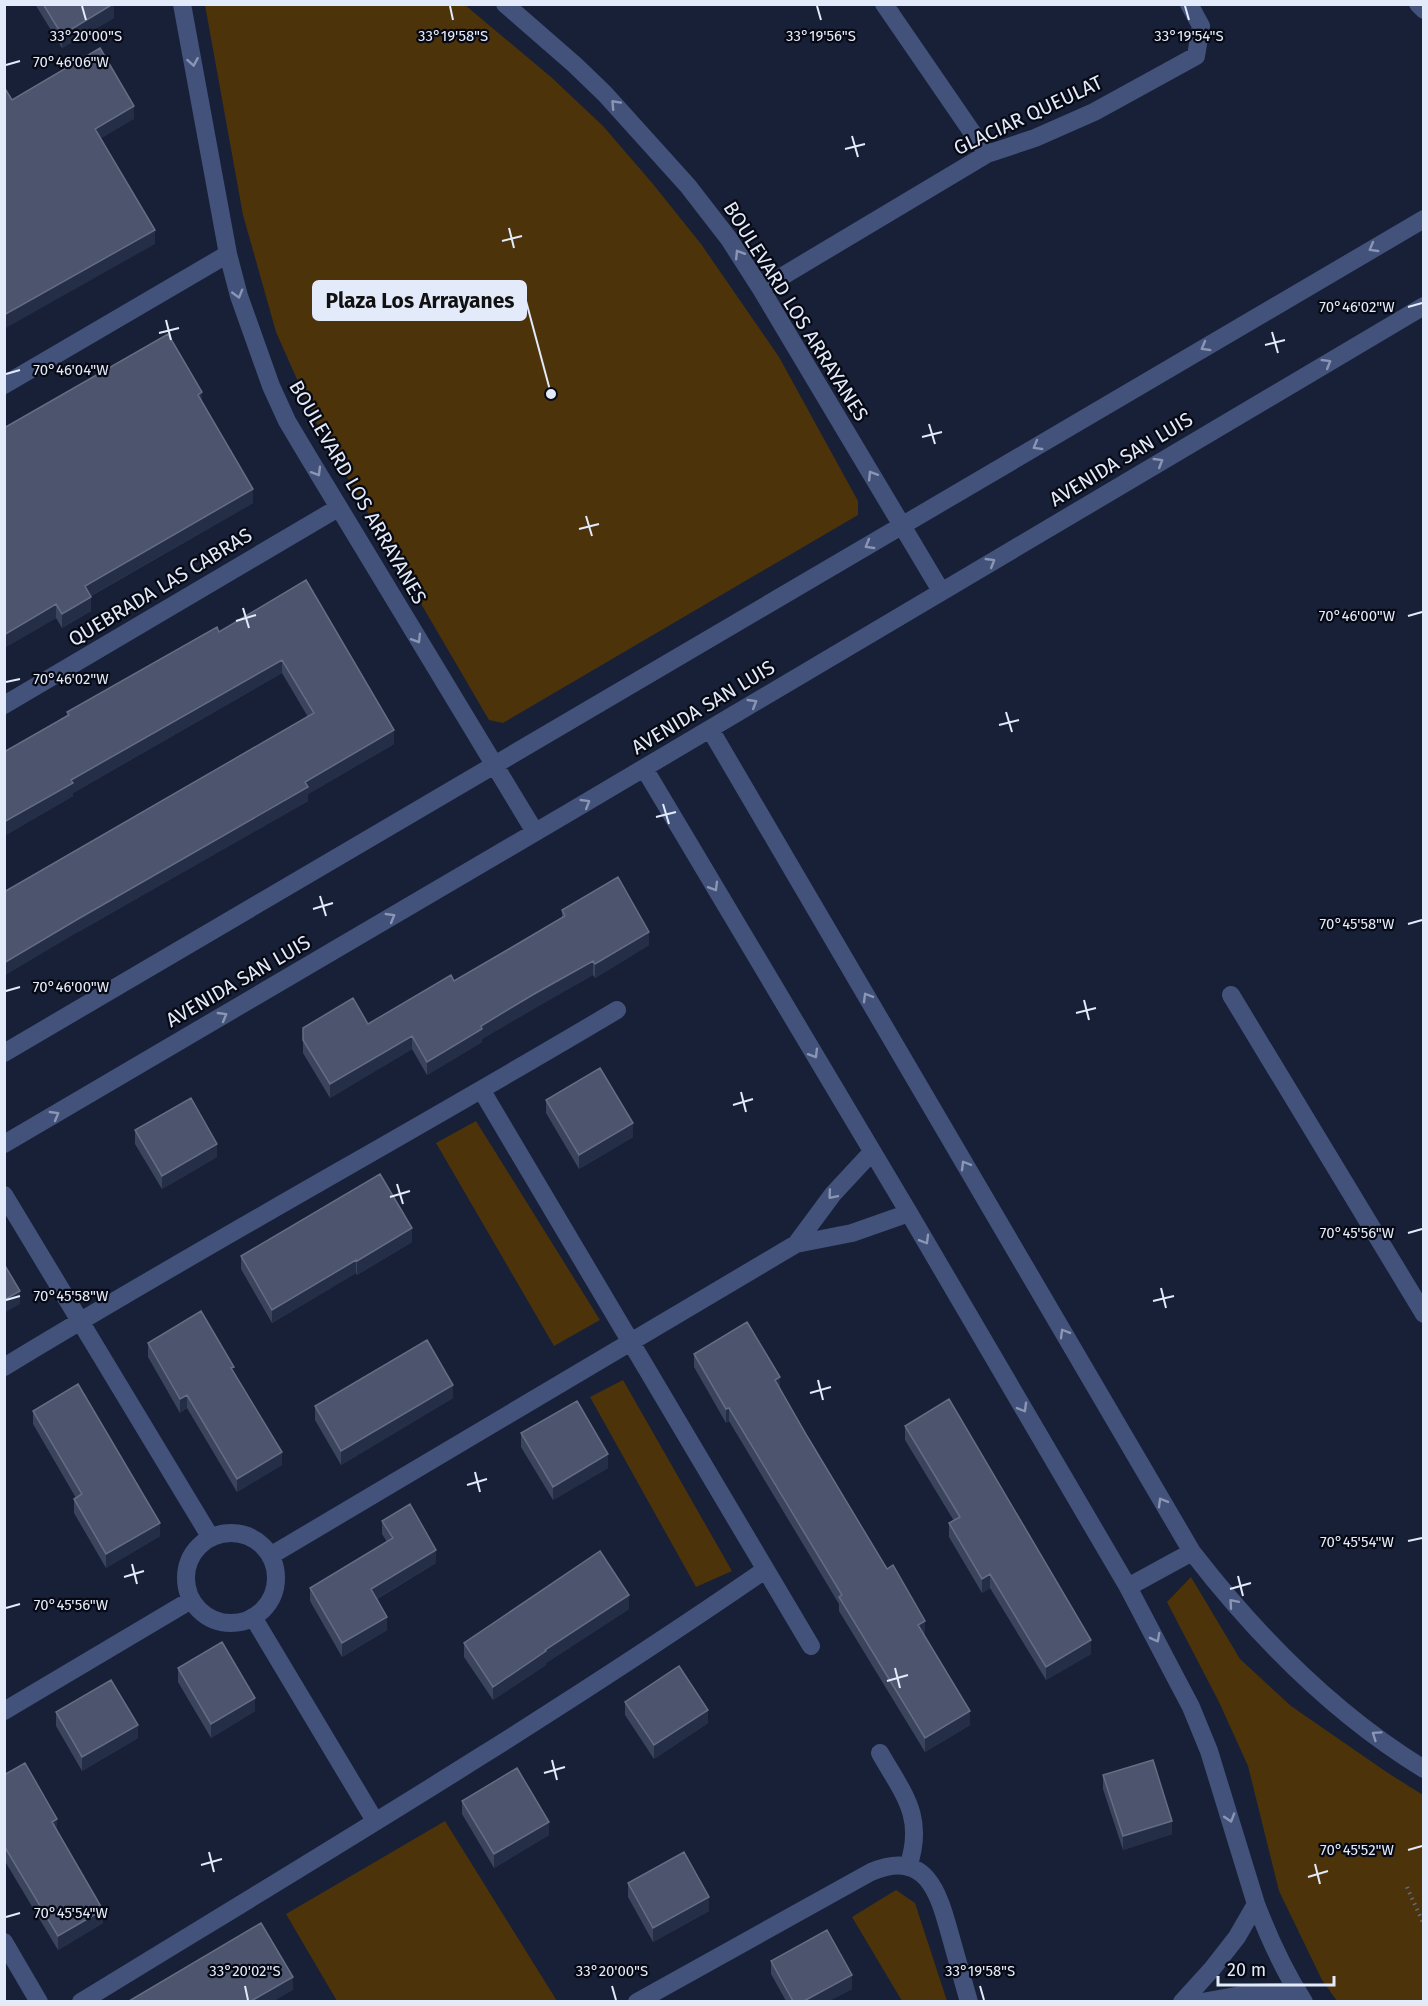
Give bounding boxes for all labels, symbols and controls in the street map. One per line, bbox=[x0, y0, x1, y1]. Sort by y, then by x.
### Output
text: 33°20'00"S bbox=[50, 27, 122, 45]
text: 33°19'58"S bbox=[418, 27, 488, 45]
text: 33°19'56"S bbox=[786, 27, 856, 45]
text: 33°19'54"S bbox=[1154, 27, 1224, 45]
text: 70°46'06"W bbox=[33, 53, 110, 71]
one-way arrow bbox=[186, 57, 198, 67]
street label: GLACIAR QUEULAT bbox=[950, 70, 1107, 160]
one-way arrow bbox=[611, 100, 622, 111]
street label: BOULEVARD LOS ARRAYANES bbox=[718, 197, 874, 425]
one-way arrow bbox=[1369, 241, 1379, 252]
one-way arrow bbox=[734, 250, 746, 260]
callout: Plaza Los Arrayanes bbox=[313, 281, 526, 320]
text: Plaza Los Arrayanes bbox=[326, 288, 514, 314]
one-way arrow bbox=[231, 289, 244, 299]
text: 70°46'02"W bbox=[1319, 298, 1395, 316]
one-way arrow bbox=[1201, 340, 1211, 351]
one-way arrow bbox=[1321, 359, 1331, 371]
text: 70°46'04"W bbox=[33, 361, 109, 379]
street label: BOULEVARD LOS ARRAYANES bbox=[284, 376, 432, 608]
street label: AVENIDA SAN LUIS bbox=[1045, 407, 1197, 511]
one-way arrow bbox=[1033, 439, 1043, 450]
one-way arrow bbox=[1153, 458, 1163, 470]
one-way arrow bbox=[310, 466, 321, 476]
one-way arrow bbox=[867, 471, 879, 481]
street label: QUEBRADA LAS CABRAS bbox=[64, 523, 256, 651]
one-way arrow bbox=[865, 537, 875, 549]
one-way arrow bbox=[985, 557, 995, 569]
text: 70°46'00"W bbox=[1319, 607, 1396, 625]
one-way arrow bbox=[410, 633, 422, 643]
street label: AVENIDA SAN LUIS bbox=[627, 655, 779, 759]
text: 70°46'02"W bbox=[33, 670, 109, 688]
one-way arrow bbox=[747, 699, 757, 711]
one-way arrow bbox=[580, 798, 590, 810]
one-way arrow bbox=[706, 881, 718, 891]
one-way arrow bbox=[385, 913, 395, 924]
text: 70°45'58"W bbox=[1320, 915, 1395, 933]
street label: AVENIDA SAN LUIS bbox=[162, 930, 315, 1032]
text: 70°46'00"W bbox=[33, 978, 110, 996]
one-way arrow bbox=[862, 993, 874, 1003]
one-way arrow bbox=[217, 1012, 227, 1023]
one-way arrow bbox=[806, 1048, 818, 1058]
one-way arrow bbox=[49, 1110, 59, 1122]
one-way arrow bbox=[961, 1161, 973, 1171]
one-way arrow bbox=[829, 1188, 840, 1199]
text: 70°45'56"W bbox=[1320, 1224, 1395, 1242]
one-way arrow bbox=[917, 1234, 929, 1244]
text: 70°45'58"W bbox=[34, 1287, 109, 1305]
one-way arrow bbox=[1059, 1329, 1071, 1339]
one-way arrow bbox=[1016, 1402, 1028, 1412]
one-way arrow bbox=[1158, 1497, 1170, 1508]
text: 70°45'54"W bbox=[1320, 1533, 1395, 1551]
text: 70°45'56"W bbox=[34, 1596, 109, 1614]
one-way arrow bbox=[1229, 1599, 1240, 1610]
one-way arrow bbox=[1149, 1632, 1160, 1643]
one-way arrow bbox=[1371, 1731, 1382, 1742]
one-way arrow bbox=[1223, 1812, 1235, 1823]
text: 70°45'52"W bbox=[1320, 1841, 1395, 1859]
text: 70°45'54"W bbox=[34, 1904, 109, 1922]
scale bar bbox=[1218, 1949, 1334, 1987]
text: 20 m bbox=[1227, 1959, 1266, 1981]
text: 33°20'02"S bbox=[209, 1962, 281, 1980]
text: 33°20'00"S bbox=[576, 1962, 648, 1980]
text: 33°19'58"S bbox=[945, 1962, 1015, 1980]

